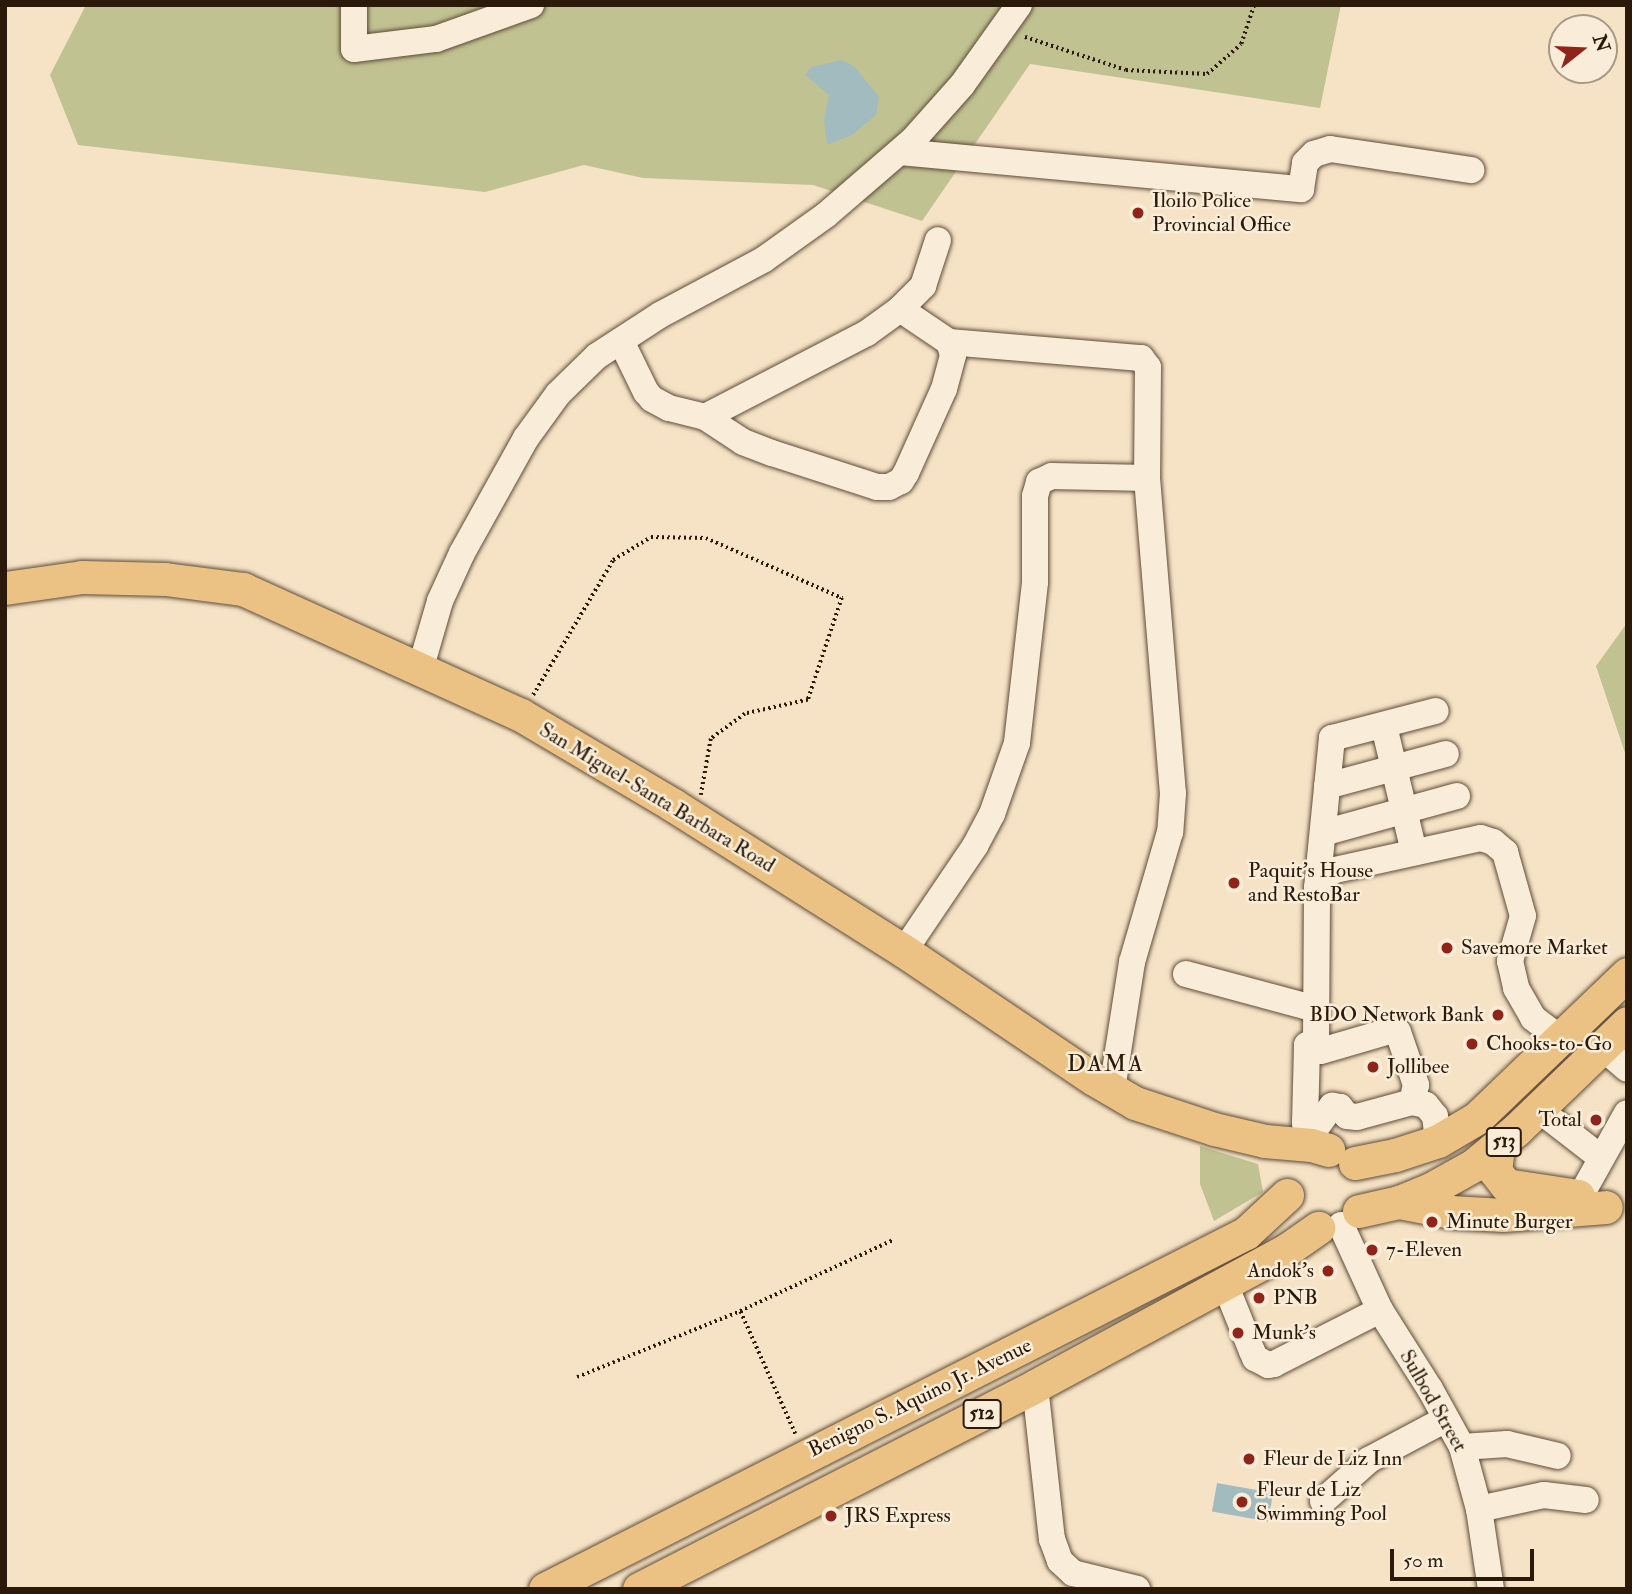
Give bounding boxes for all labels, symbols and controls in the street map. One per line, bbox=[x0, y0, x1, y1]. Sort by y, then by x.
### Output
north arrow bbox=[1548, 14, 1618, 84]
text: N bbox=[1587, 31, 1615, 55]
place label: Iloilo Police Provincial Office bbox=[1152, 188, 1291, 238]
marker: Iloilo Police Provincial Office bbox=[1130, 205, 1146, 221]
street label: San Miguel-Santa Barbara Road bbox=[534, 717, 780, 879]
place label: Paquit's House and RestoBar bbox=[1248, 858, 1373, 908]
marker: Paquit's House and RestoBar bbox=[1226, 875, 1242, 891]
place label: Savemore Market bbox=[1461, 935, 1608, 961]
marker: Savemore Market bbox=[1439, 940, 1455, 956]
place label: BDO Network Bank bbox=[1309, 1002, 1484, 1028]
marker: BDO Network Bank bbox=[1490, 1007, 1506, 1023]
place label: Chooks-to-Go bbox=[1486, 1031, 1612, 1057]
marker: Chooks-to-Go bbox=[1464, 1036, 1480, 1052]
district label: DAMA bbox=[1068, 1050, 1144, 1078]
place label: Jollibee bbox=[1387, 1054, 1449, 1080]
marker: Jollibee bbox=[1365, 1059, 1381, 1075]
place label: Total bbox=[1538, 1107, 1582, 1133]
marker: Total bbox=[1588, 1112, 1604, 1128]
road number: 513 bbox=[1485, 1126, 1523, 1158]
place label: Minute Burger bbox=[1446, 1209, 1573, 1235]
marker: Minute Burger bbox=[1424, 1214, 1440, 1230]
place label: 7-Eleven bbox=[1386, 1237, 1462, 1263]
marker: 7-Eleven bbox=[1364, 1242, 1380, 1258]
place label: Andok's bbox=[1247, 1258, 1314, 1284]
marker: Andok's bbox=[1320, 1263, 1336, 1279]
place label: PNB bbox=[1273, 1285, 1318, 1311]
marker: PNB bbox=[1251, 1290, 1267, 1306]
place label: Munk's bbox=[1252, 1320, 1316, 1346]
marker: Munk's bbox=[1230, 1325, 1246, 1341]
street label: Benigno S. Aquino Jr. Avenue bbox=[804, 1333, 1036, 1463]
street label: Sulbod Street bbox=[1394, 1346, 1472, 1456]
road number: 512 bbox=[961, 1398, 1003, 1430]
place label: Fleur de Liz Inn bbox=[1263, 1446, 1402, 1472]
marker: Fleur de Liz Inn bbox=[1241, 1451, 1257, 1467]
place label: Fleur de Liz Swimming Pool bbox=[1256, 1477, 1387, 1527]
marker: Fleur de Liz Swimming Pool bbox=[1234, 1494, 1250, 1510]
place label: JRS Express bbox=[845, 1503, 951, 1529]
marker: JRS Express bbox=[823, 1508, 839, 1524]
scale bar bbox=[1394, 1534, 1538, 1578]
text: 50 m bbox=[1403, 1547, 1444, 1574]

